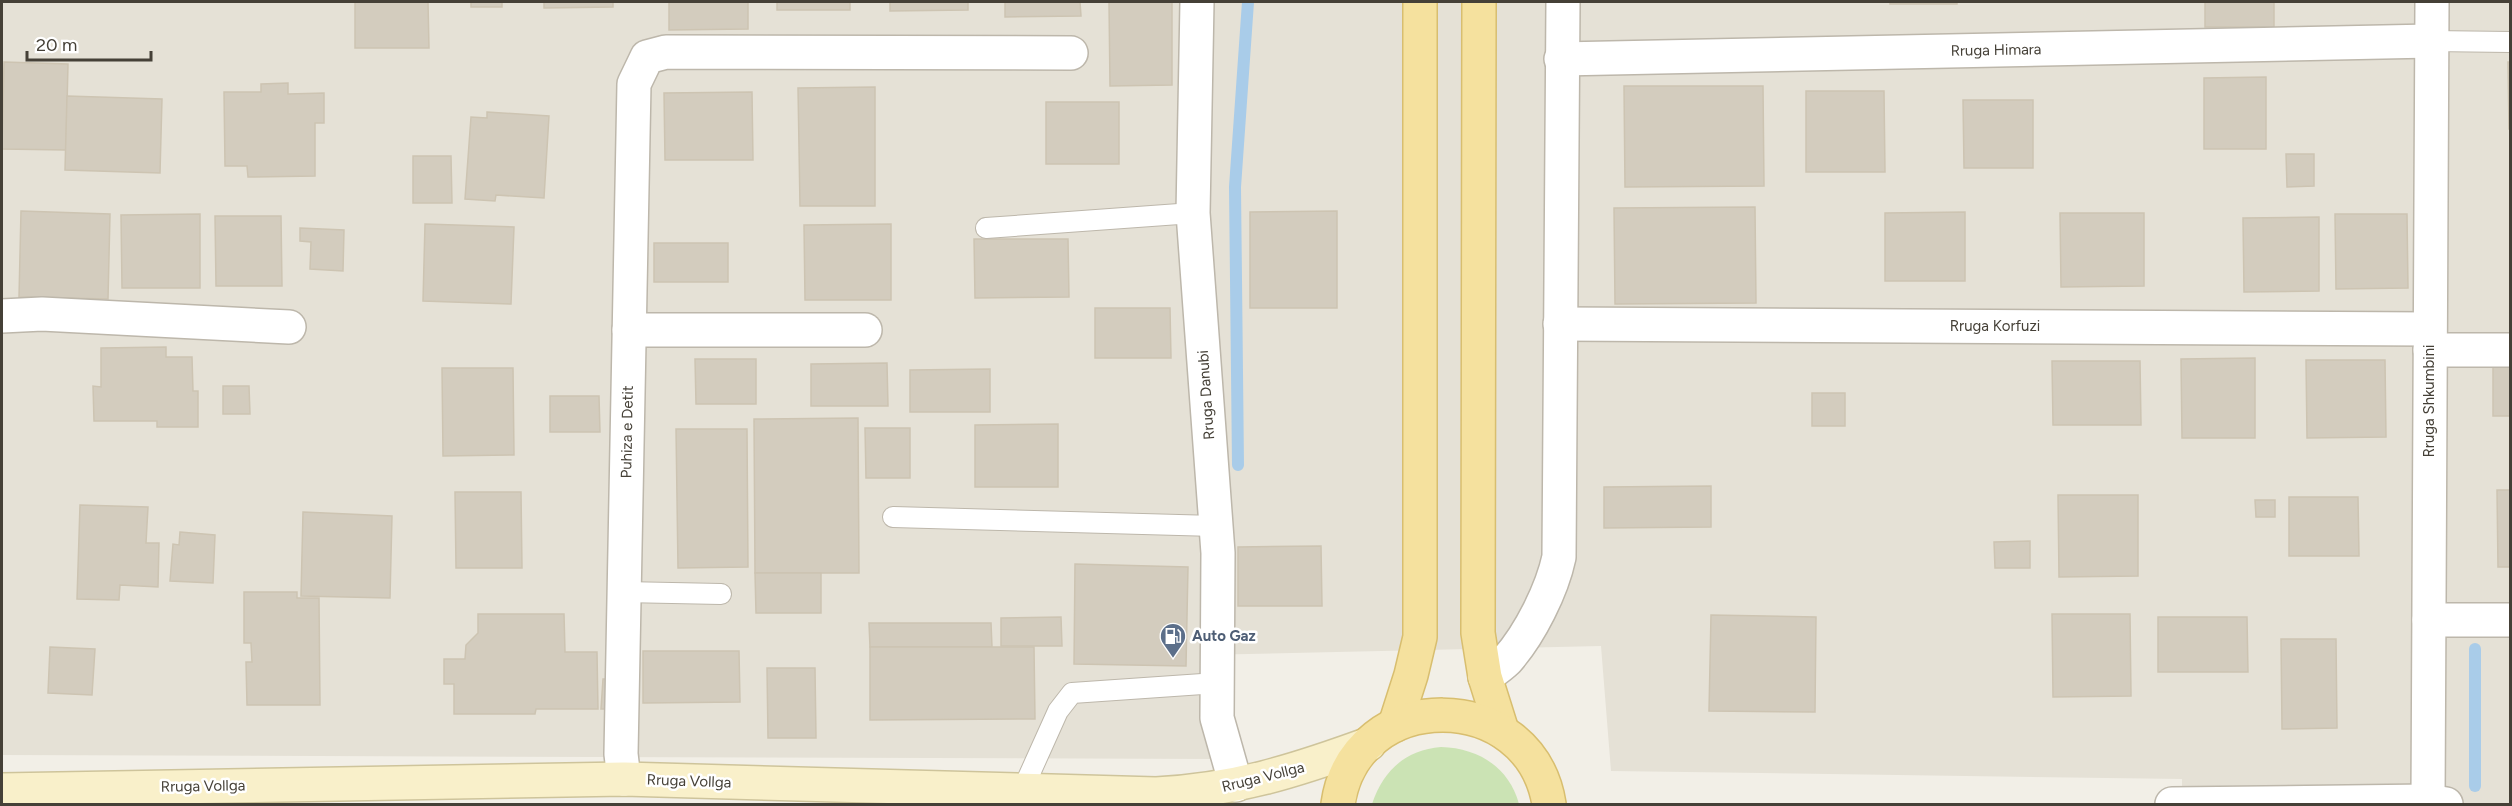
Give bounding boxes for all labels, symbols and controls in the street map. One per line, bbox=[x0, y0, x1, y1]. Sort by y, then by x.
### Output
scale bar bbox=[27, 24, 152, 62]
text: 20 m bbox=[36, 34, 77, 56]
street label: Rruga Himara bbox=[1950, 40, 2042, 60]
street label: Rruga Korfuzi bbox=[1950, 317, 2040, 335]
street label: Rruga Shkumbini bbox=[2420, 344, 2438, 458]
street label: Rruga Danubi bbox=[1194, 349, 1218, 441]
street label: Puhiza e Detit bbox=[617, 385, 637, 479]
fuel station icon: Auto Gaz bbox=[1158, 621, 1188, 659]
place label: Auto Gaz bbox=[1192, 627, 1256, 645]
street label: Rruga Vollga bbox=[1220, 758, 1306, 796]
street label: Rruga Vollga bbox=[646, 771, 732, 791]
street label: Rruga Vollga bbox=[161, 776, 245, 796]

